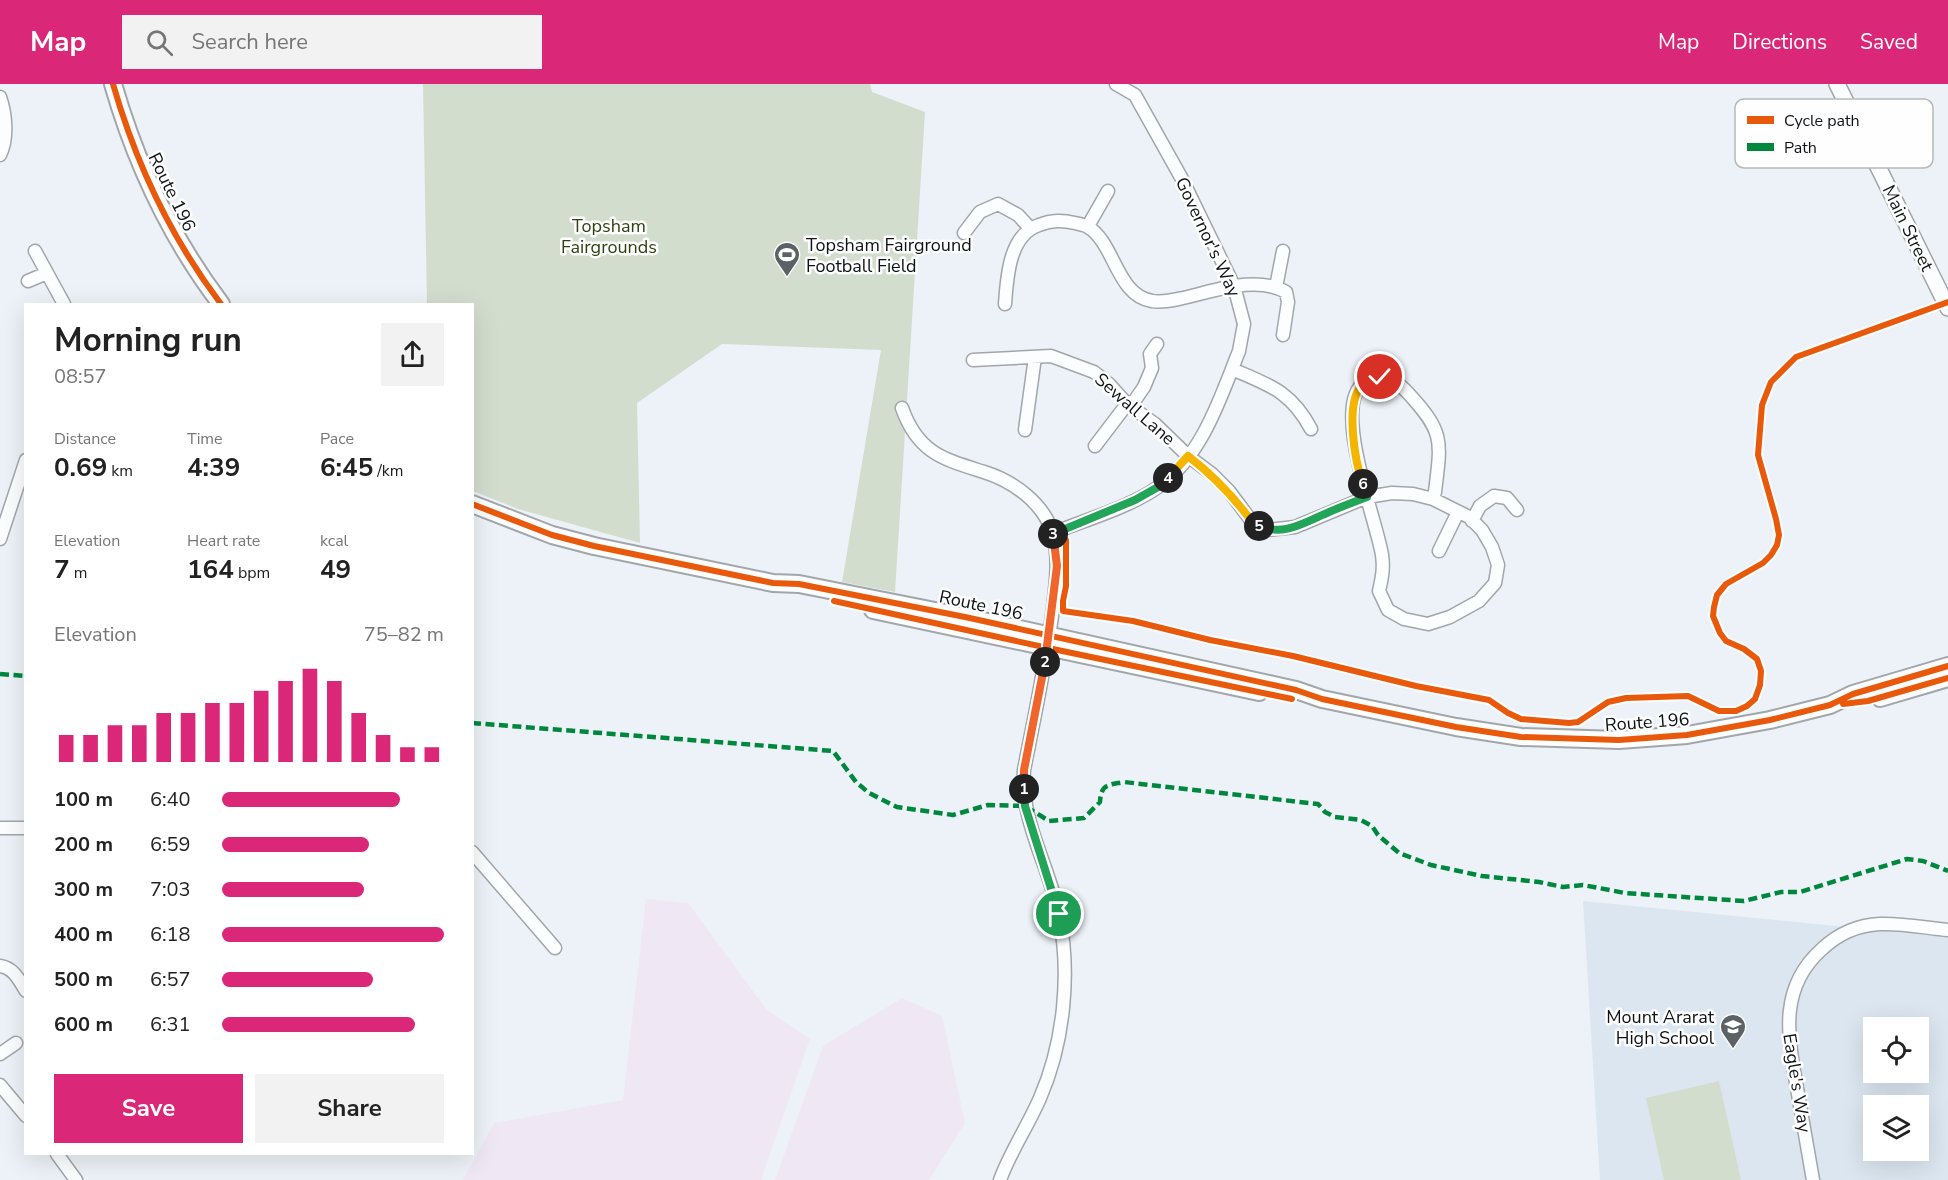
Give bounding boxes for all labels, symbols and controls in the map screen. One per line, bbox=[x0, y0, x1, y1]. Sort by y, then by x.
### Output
search box bbox=[122, 15, 542, 69]
text: Map bbox=[30, 23, 86, 61]
icon: search bbox=[143, 26, 176, 59]
text: Search here bbox=[191, 27, 308, 57]
text: Map bbox=[1658, 28, 1699, 56]
text: Directions bbox=[1732, 28, 1827, 56]
text: Saved bbox=[1860, 28, 1918, 56]
legend bbox=[1735, 99, 1933, 168]
text: Cycle path bbox=[1784, 110, 1860, 132]
text: Path bbox=[1784, 137, 1817, 159]
street label: Route 196 bbox=[143, 149, 201, 235]
street label: Governor's Way bbox=[1170, 173, 1247, 301]
street label: Main Street bbox=[1877, 181, 1939, 276]
park label: Topsham Fairgrounds bbox=[561, 214, 657, 259]
place label: Topsham Fairground Football Field bbox=[806, 233, 972, 278]
sports icon: Topsham Fairground Football Field bbox=[772, 240, 802, 278]
text: Morning run bbox=[54, 318, 242, 363]
button: share bbox=[381, 323, 444, 386]
pin bbox=[1354, 351, 1405, 402]
icon: check bbox=[1363, 360, 1396, 393]
text: 08:57 bbox=[54, 363, 107, 390]
street label: Sewall Lane bbox=[1090, 367, 1180, 451]
text: Distance bbox=[54, 428, 116, 450]
text: Time bbox=[187, 428, 223, 450]
text: Pace bbox=[320, 428, 354, 450]
text: 0.69 bbox=[54, 450, 107, 485]
text: 4:39 bbox=[187, 450, 240, 485]
text: 6:45 bbox=[320, 450, 373, 485]
text: km bbox=[107, 460, 133, 482]
text: /km bbox=[373, 460, 404, 482]
pin: 4 bbox=[1153, 463, 1183, 493]
text: 4 bbox=[1163, 467, 1173, 489]
pin: 6 bbox=[1348, 469, 1378, 499]
text: 6 bbox=[1358, 473, 1368, 495]
pin: 5 bbox=[1244, 511, 1274, 541]
text: 5 bbox=[1254, 515, 1264, 537]
pin: 3 bbox=[1038, 519, 1068, 549]
text: 3 bbox=[1048, 523, 1058, 545]
text: Elevation bbox=[54, 530, 120, 552]
text: Heart rate bbox=[187, 530, 260, 552]
text: kcal bbox=[320, 530, 348, 552]
text: 7 bbox=[54, 552, 70, 587]
text: 164 bbox=[187, 552, 234, 587]
text: 49 bbox=[320, 552, 351, 587]
text: m bbox=[70, 562, 87, 584]
text: bpm bbox=[234, 562, 270, 584]
street label: Route 196 bbox=[937, 584, 1025, 626]
text: Elevation bbox=[54, 621, 137, 648]
text: 75–82 m bbox=[364, 621, 444, 648]
pin: 2 bbox=[1030, 647, 1060, 677]
text: 2 bbox=[1040, 651, 1050, 673]
street label: Route 196 bbox=[1604, 707, 1690, 737]
pin: 1 bbox=[1009, 774, 1039, 804]
text: 1 bbox=[1019, 778, 1029, 800]
text: 100 m bbox=[54, 786, 113, 813]
text: 6:40 bbox=[150, 786, 191, 813]
text: 200 m bbox=[54, 831, 113, 858]
text: 6:59 bbox=[150, 831, 191, 858]
text: 300 m bbox=[54, 876, 113, 903]
text: 7:03 bbox=[150, 876, 191, 903]
pin bbox=[1033, 888, 1084, 939]
icon: arrive bbox=[1042, 897, 1075, 930]
text: 400 m bbox=[54, 921, 113, 948]
text: 6:18 bbox=[150, 921, 191, 948]
text: 500 m bbox=[54, 966, 113, 993]
text: 6:57 bbox=[150, 966, 191, 993]
place label: Mount Ararat High School bbox=[1606, 1005, 1715, 1050]
text: 600 m bbox=[54, 1011, 113, 1038]
text: 6:31 bbox=[150, 1011, 191, 1038]
school or university icon: Mount Ararat High School bbox=[1718, 1012, 1748, 1050]
map controls bbox=[1863, 1017, 1929, 1161]
button: locate bbox=[1863, 1017, 1929, 1083]
street label: Eagle's Way bbox=[1777, 1032, 1817, 1135]
button: Save bbox=[54, 1074, 243, 1143]
button: Share bbox=[255, 1074, 444, 1143]
button: layers bbox=[1863, 1095, 1929, 1161]

